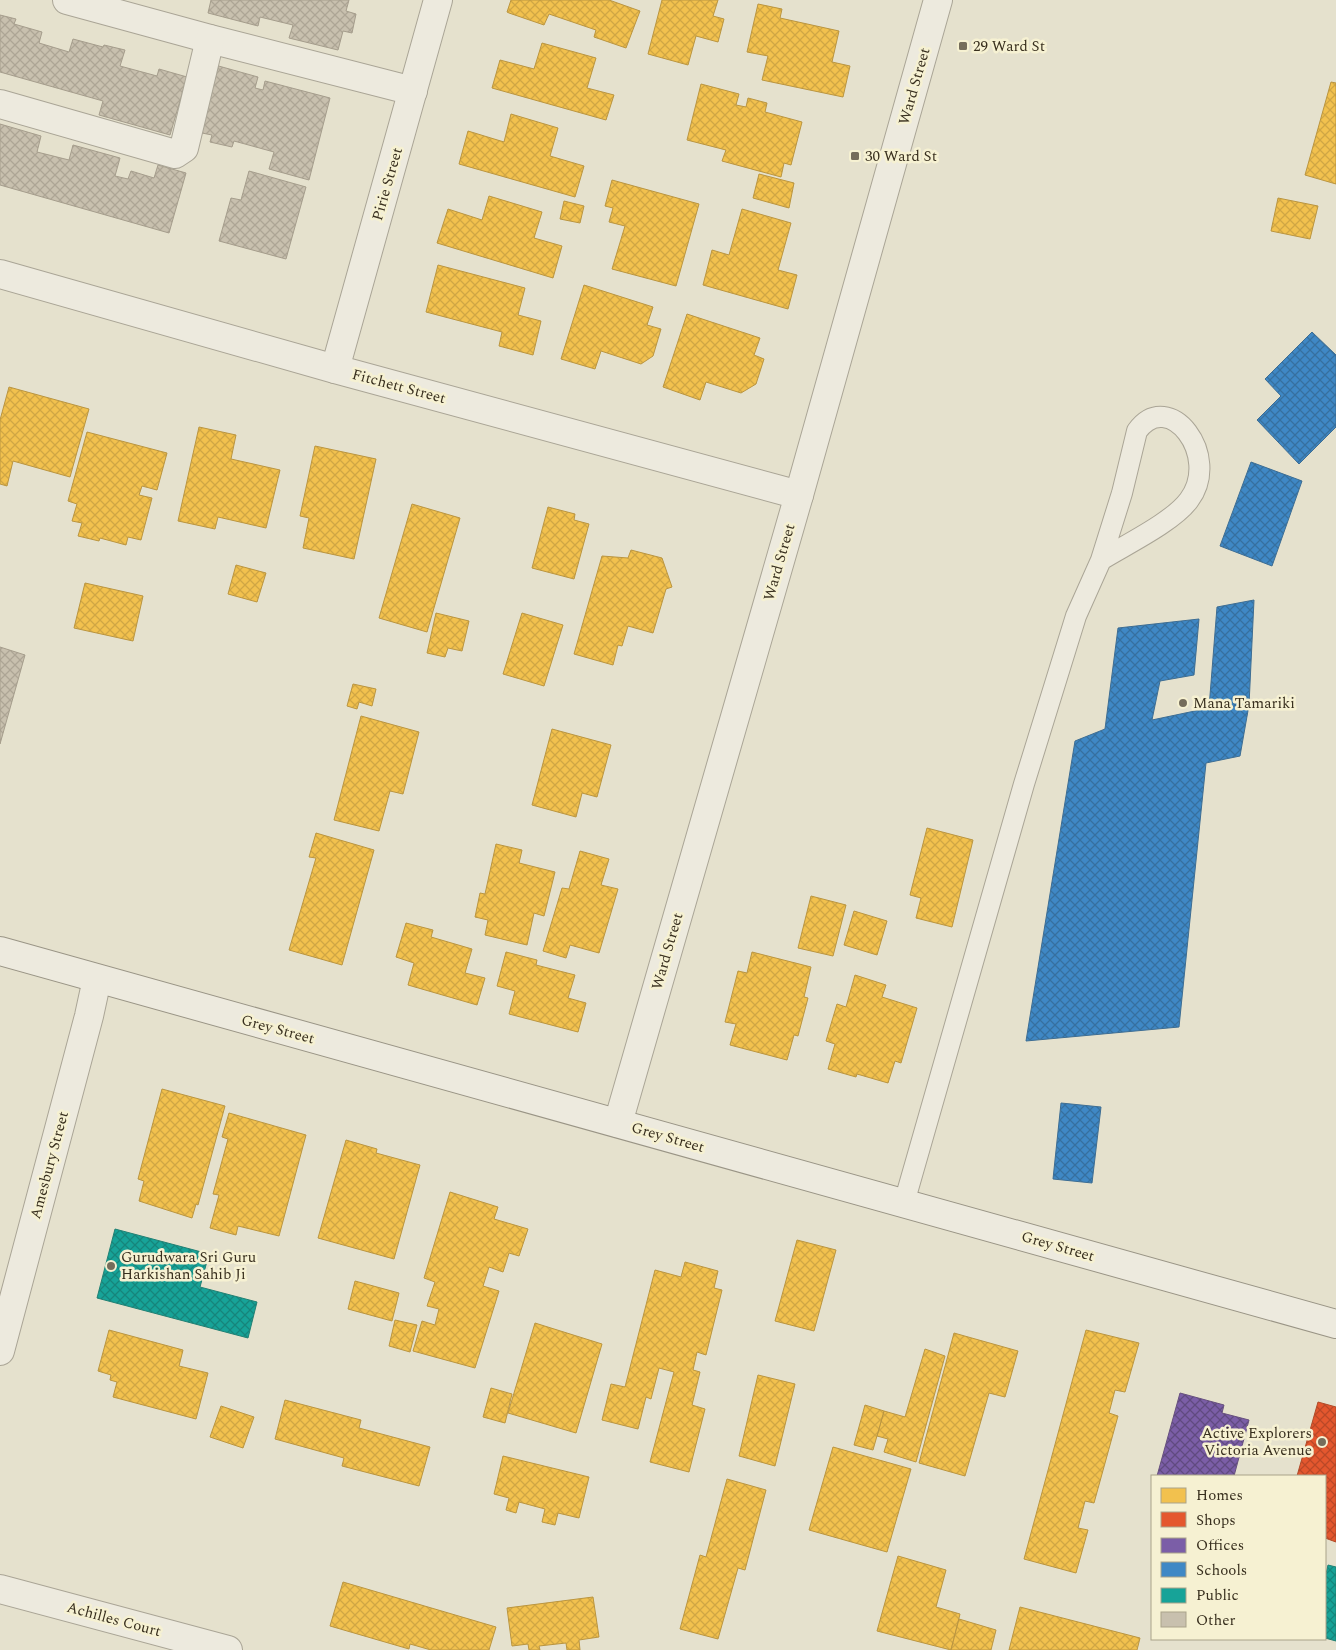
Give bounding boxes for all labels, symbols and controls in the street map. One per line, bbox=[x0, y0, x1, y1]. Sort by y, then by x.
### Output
place label: 29 Ward St bbox=[973, 35, 1045, 58]
marker: 29 Ward St bbox=[957, 40, 969, 52]
street label: Ward Street bbox=[893, 45, 936, 127]
street label: Pirie Street bbox=[366, 145, 409, 223]
place label: 30 Ward St bbox=[865, 145, 937, 168]
marker: 30 Ward St bbox=[849, 150, 861, 162]
street label: Fitchett Street bbox=[350, 363, 448, 410]
street label: Ward Street bbox=[758, 521, 801, 603]
place label: Mana Tamariki bbox=[1193, 692, 1295, 715]
marker: Mana Tamariki bbox=[1177, 697, 1189, 709]
street label: Ward Street bbox=[646, 910, 689, 992]
street label: Grey Street bbox=[239, 1009, 317, 1050]
street label: Amesbury Street bbox=[24, 1109, 75, 1222]
street label: Grey Street bbox=[629, 1116, 707, 1159]
street label: Grey Street bbox=[1019, 1225, 1097, 1268]
place label: Gurudwara Sri Guru Harkishan Sahib Ji bbox=[121, 1246, 256, 1286]
marker: Gurudwara Sri Guru Harkishan Sahib Ji bbox=[105, 1260, 117, 1272]
place label: Active Explorers Victoria Avenue bbox=[1202, 1422, 1312, 1462]
marker: Active Explorers Victoria Avenue bbox=[1316, 1436, 1328, 1448]
legend bbox=[1151, 1475, 1326, 1640]
text: Homes bbox=[1196, 1484, 1243, 1507]
text: Shops bbox=[1196, 1509, 1236, 1532]
text: Offices bbox=[1196, 1534, 1244, 1557]
text: Schools bbox=[1196, 1559, 1247, 1582]
text: Public bbox=[1196, 1584, 1239, 1607]
street label: Achilles Court bbox=[64, 1596, 163, 1643]
text: Other bbox=[1196, 1609, 1235, 1632]

